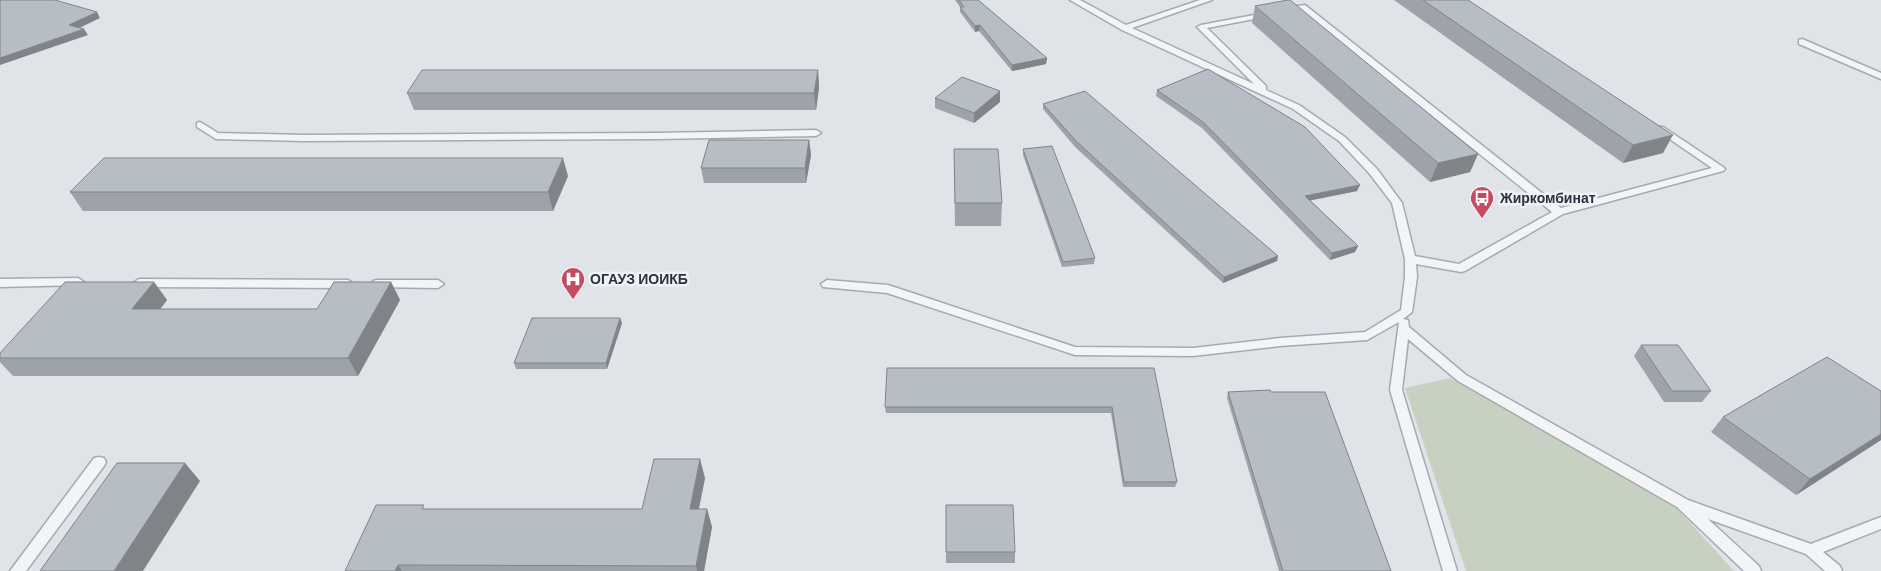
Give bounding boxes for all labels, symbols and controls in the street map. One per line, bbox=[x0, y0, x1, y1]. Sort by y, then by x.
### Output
bus stop icon: Жиркомбинат bbox=[1469, 185, 1495, 219]
place label: Жиркомбинат bbox=[1499, 189, 1596, 207]
hospital icon: ОГАУЗ ИОИКБ bbox=[560, 266, 586, 300]
place label: ОГАУЗ ИОИКБ bbox=[590, 270, 688, 288]

